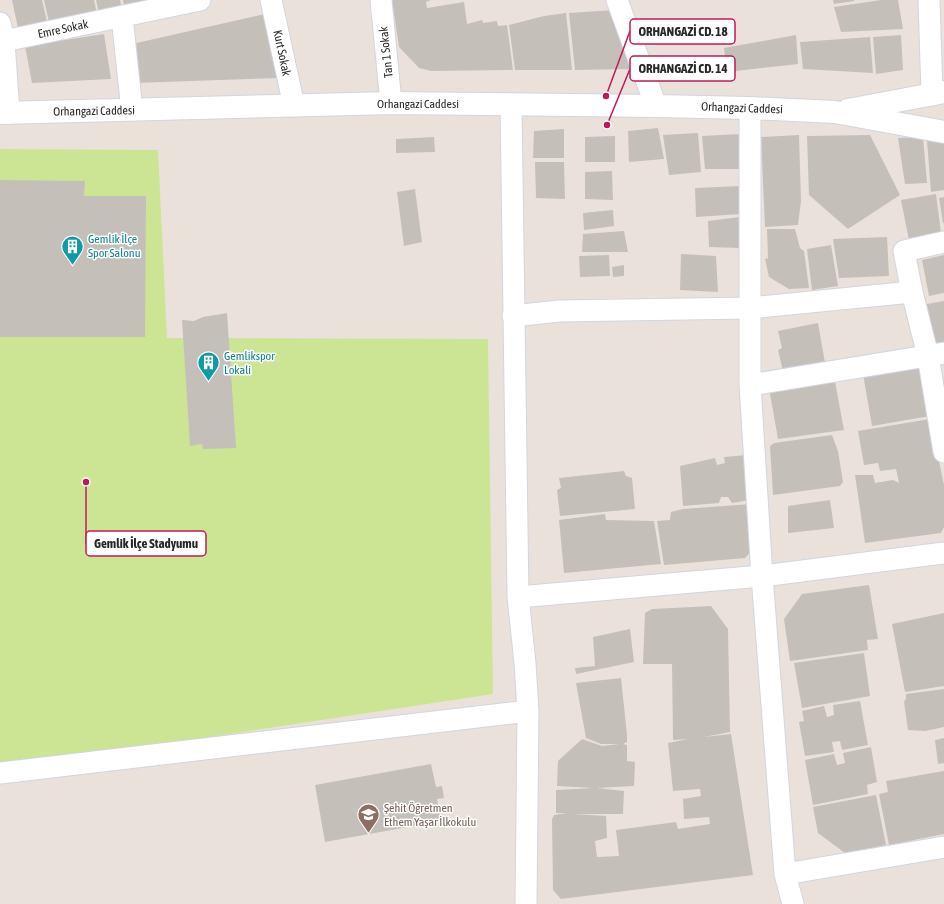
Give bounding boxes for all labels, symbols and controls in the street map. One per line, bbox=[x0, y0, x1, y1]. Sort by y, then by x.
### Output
street label: Emre Sokak bbox=[36, 17, 90, 41]
callout: ORHANGAZİ CD. 18 bbox=[630, 19, 735, 44]
text: ORHANGAZİ CD. 18 bbox=[638, 24, 728, 39]
street label: Tan 1 Sokak bbox=[376, 25, 396, 78]
street label: Kurt Sokak bbox=[270, 29, 294, 78]
callout: ORHANGAZİ CD. 14 bbox=[630, 56, 735, 81]
text: ORHANGAZİ CD. 14 bbox=[638, 61, 728, 76]
street label: Orhangazi Caddesi bbox=[377, 97, 459, 111]
street label: Orhangazi Caddesi bbox=[701, 100, 783, 116]
street label: Orhangazi Caddesi bbox=[53, 103, 135, 119]
place label: Gemlik İlçe Spor Salonu bbox=[88, 232, 141, 260]
building icon: Gemlik İlçe Spor Salonu bbox=[60, 233, 86, 266]
place label: Gemlikspor Lokali bbox=[224, 349, 275, 377]
building icon: Gemlikspor Lokali bbox=[196, 350, 222, 383]
callout: Gemlik İlçe Stadyumu bbox=[86, 531, 206, 556]
text: Gemlik İlçe Stadyumu bbox=[94, 536, 198, 551]
place label: Şehit Öğretmen Ethem Yaşar İlkokulu bbox=[384, 801, 476, 829]
school or university icon: Şehit Öğretmen Ethem Yaşar İlkokulu bbox=[355, 802, 381, 835]

